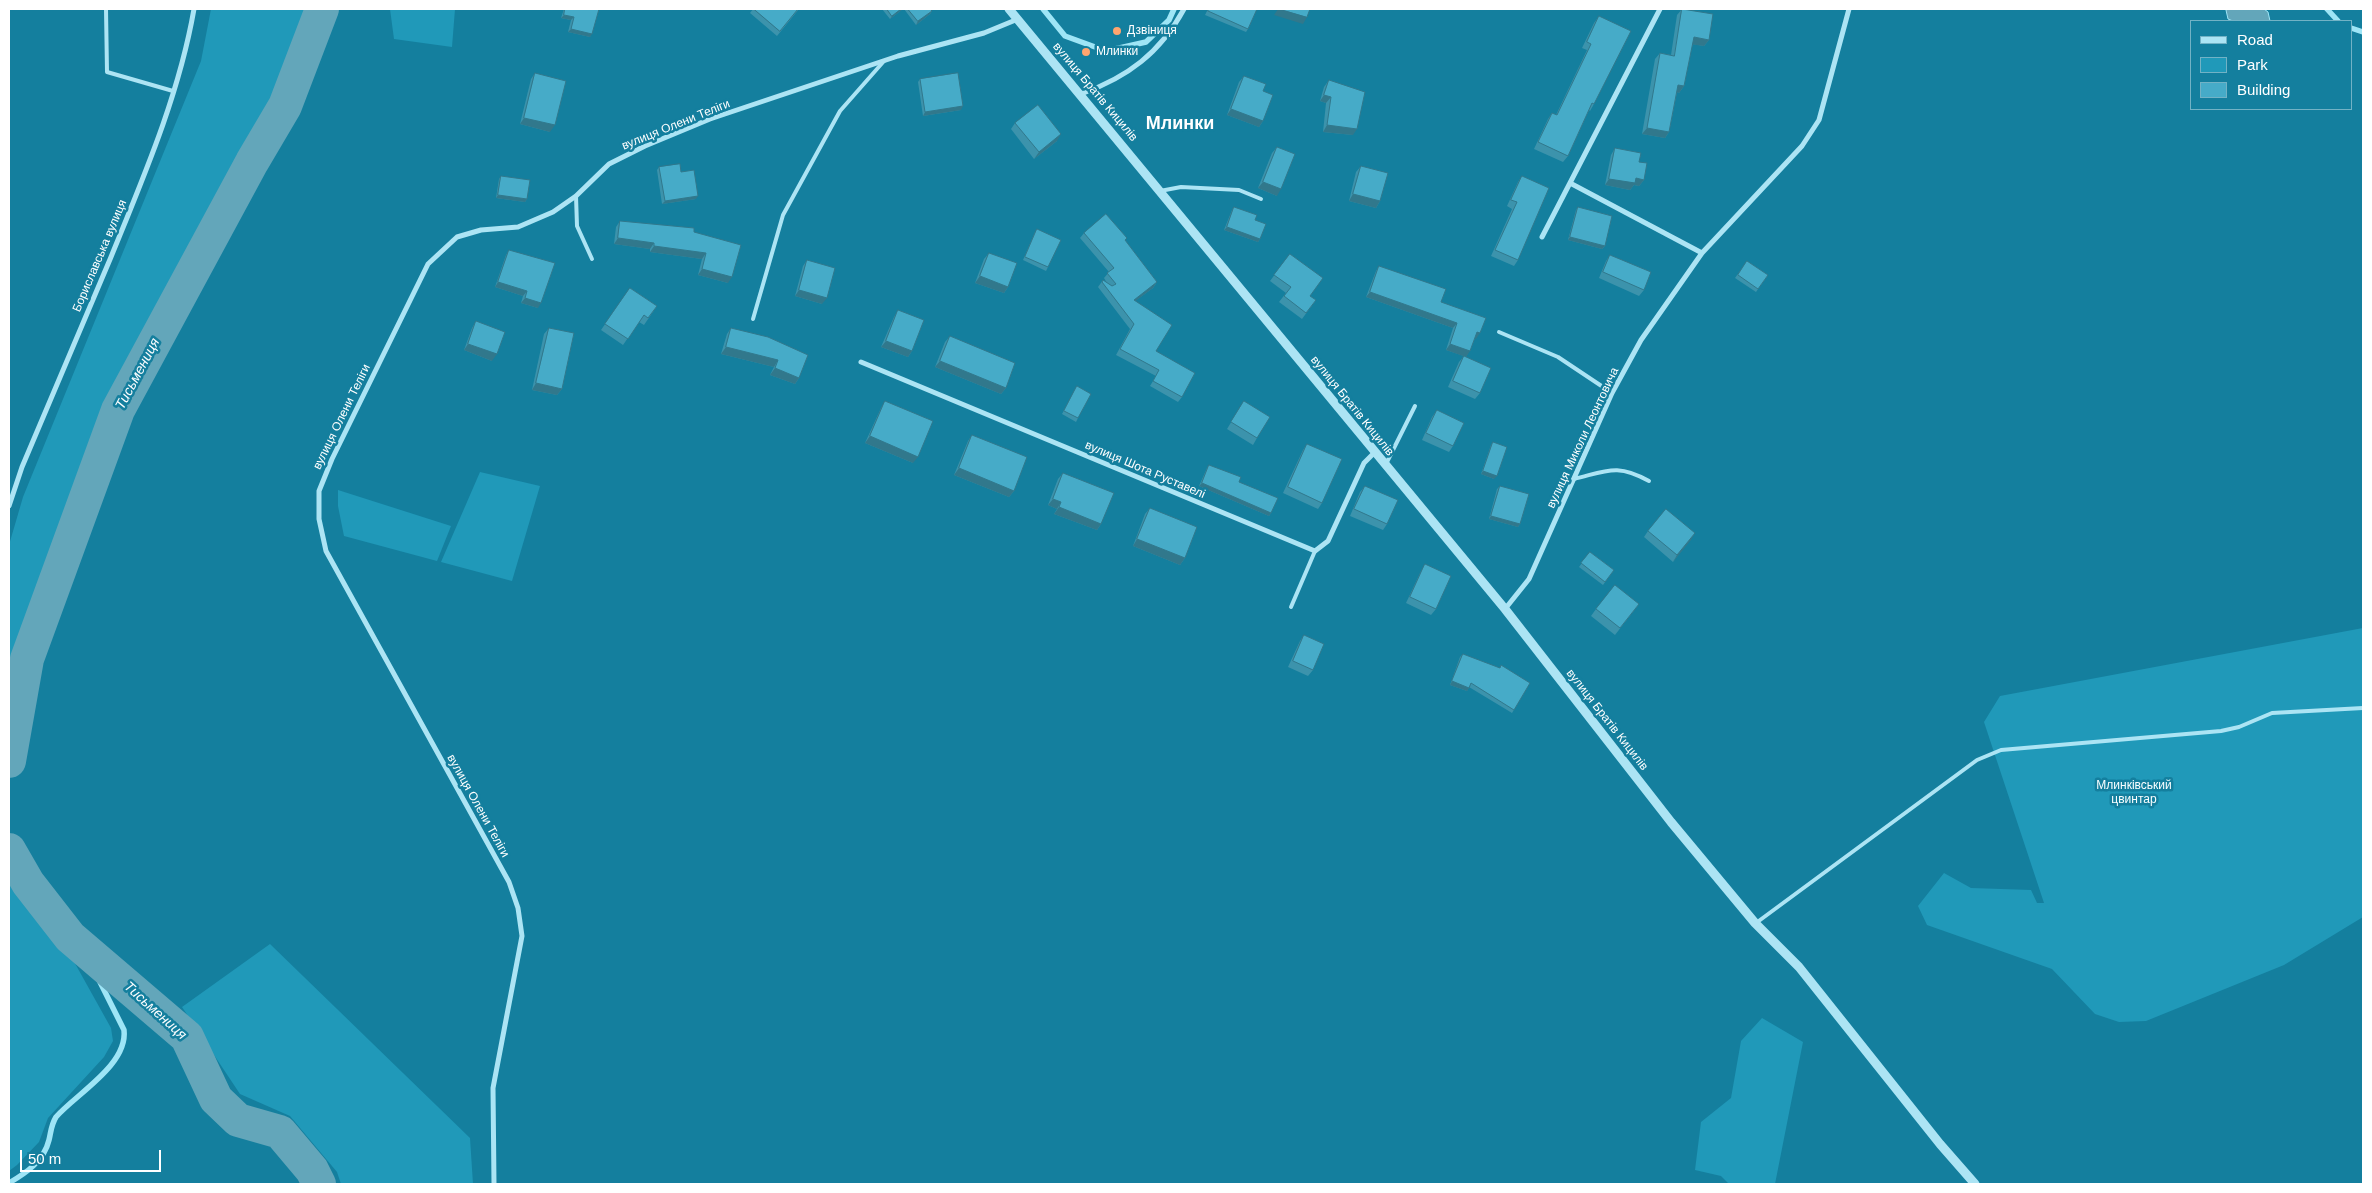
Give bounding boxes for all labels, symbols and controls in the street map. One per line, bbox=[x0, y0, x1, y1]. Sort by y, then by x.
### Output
legend bbox=[2190, 20, 2352, 110]
place label: Дзвіниця bbox=[1127, 24, 1177, 38]
marker: Дзвіниця bbox=[1111, 25, 1123, 37]
text: Road bbox=[2237, 31, 2273, 48]
street label: вулиця Братів Кицилів bbox=[1050, 40, 1140, 144]
place label: Млинки bbox=[1096, 45, 1138, 59]
marker: Млинки bbox=[1080, 46, 1092, 58]
text: Park bbox=[2237, 56, 2268, 73]
text: Building bbox=[2237, 81, 2290, 98]
street label: вулиця Олени Теліги bbox=[620, 97, 732, 153]
district label: Млинки bbox=[1146, 113, 1214, 135]
street label: Бориславська вулиця bbox=[70, 198, 130, 314]
water label: Тисьмениця bbox=[112, 335, 164, 413]
street label: вулиця Братів Кицилів bbox=[1307, 353, 1397, 459]
street label: вулиця Олени Теліги bbox=[310, 362, 374, 472]
street label: вулиця Миколи Леонтовича bbox=[1544, 365, 1622, 511]
street label: вулиця Шота Руставелі bbox=[1083, 438, 1207, 502]
street label: вулиця Братів Кицилів bbox=[1563, 667, 1651, 773]
street label: вулиця Олени Теліги bbox=[444, 752, 512, 860]
park label: Млинківський цвинтар bbox=[2096, 779, 2172, 807]
water label: Тисьмениця bbox=[120, 978, 190, 1044]
scale bar bbox=[22, 1140, 164, 1172]
text: 50 m bbox=[28, 1150, 61, 1167]

